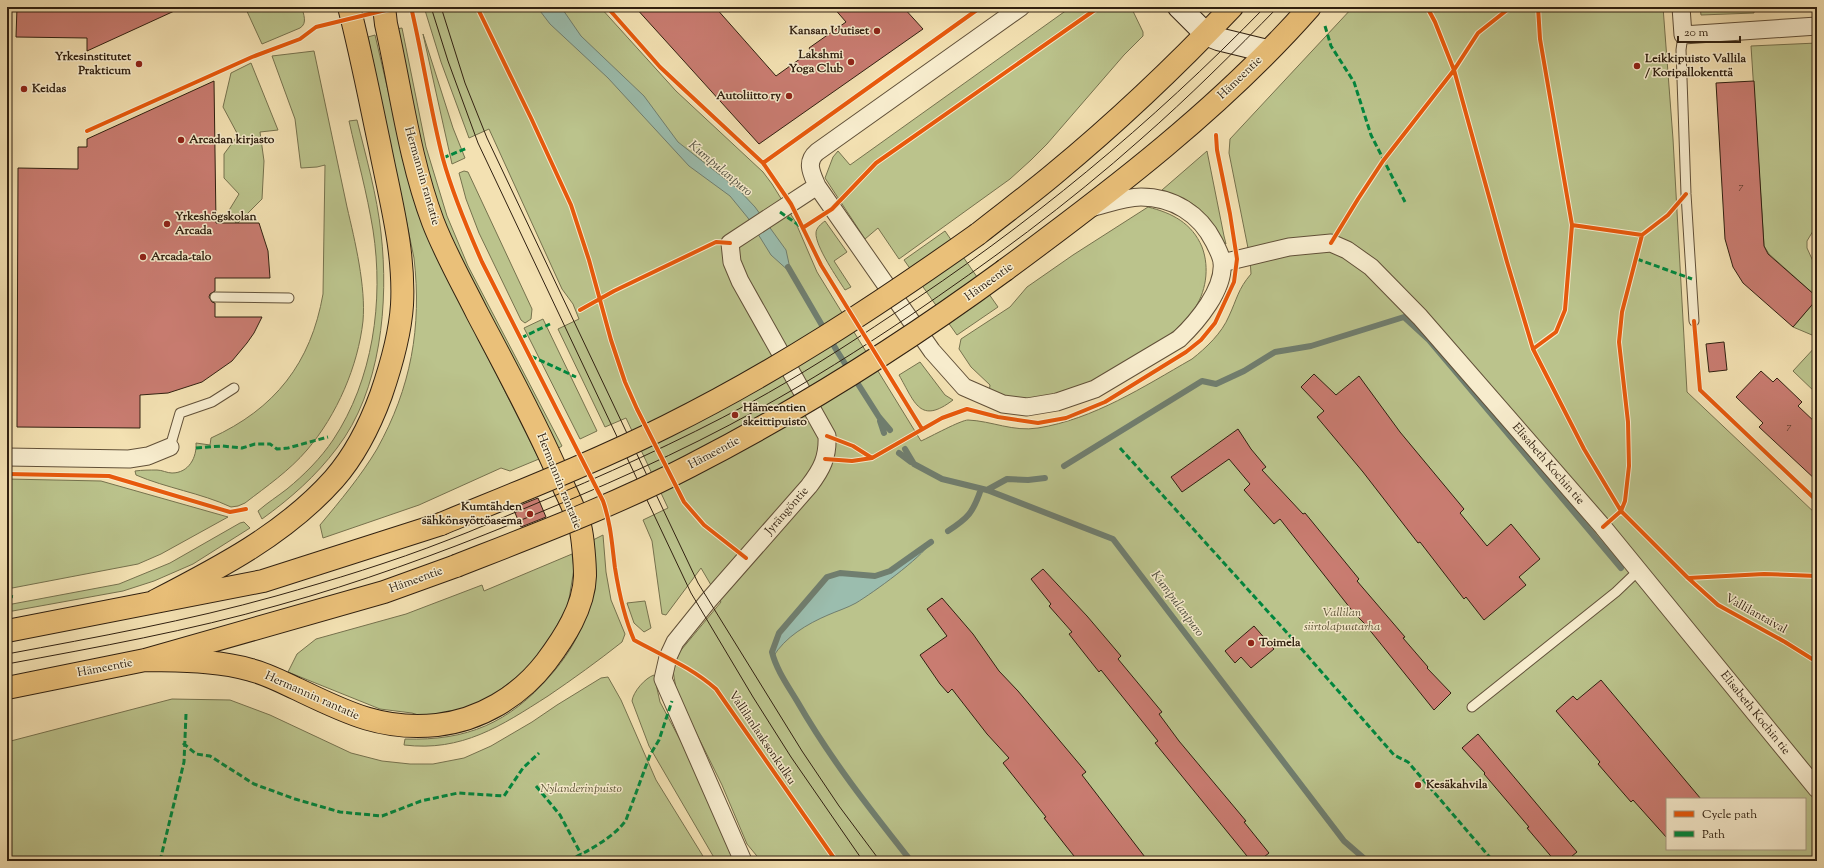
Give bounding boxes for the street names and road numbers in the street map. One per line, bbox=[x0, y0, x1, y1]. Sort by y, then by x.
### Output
street label: Hämeentie bbox=[1214, 52, 1267, 104]
street label: Hermannin rantatie bbox=[399, 125, 445, 228]
street label: Hämeentie bbox=[961, 258, 1017, 306]
street label: Elisabeth Kochin tie bbox=[1507, 419, 1589, 509]
street label: Hermannin rantatie bbox=[532, 430, 587, 532]
street label: Hämeentie bbox=[685, 432, 743, 474]
street label: Jyrängöntie bbox=[760, 483, 813, 540]
street label: Hämeentie bbox=[387, 562, 446, 598]
street label: Vallilantaival bbox=[1722, 589, 1791, 639]
street label: Hämeentie bbox=[76, 654, 135, 682]
street label: Hermannin rantatie bbox=[262, 667, 363, 725]
street label: Elisabeth Kochin tie bbox=[1716, 667, 1795, 759]
street label: Vallilanlaaksonkulku bbox=[724, 687, 800, 789]

